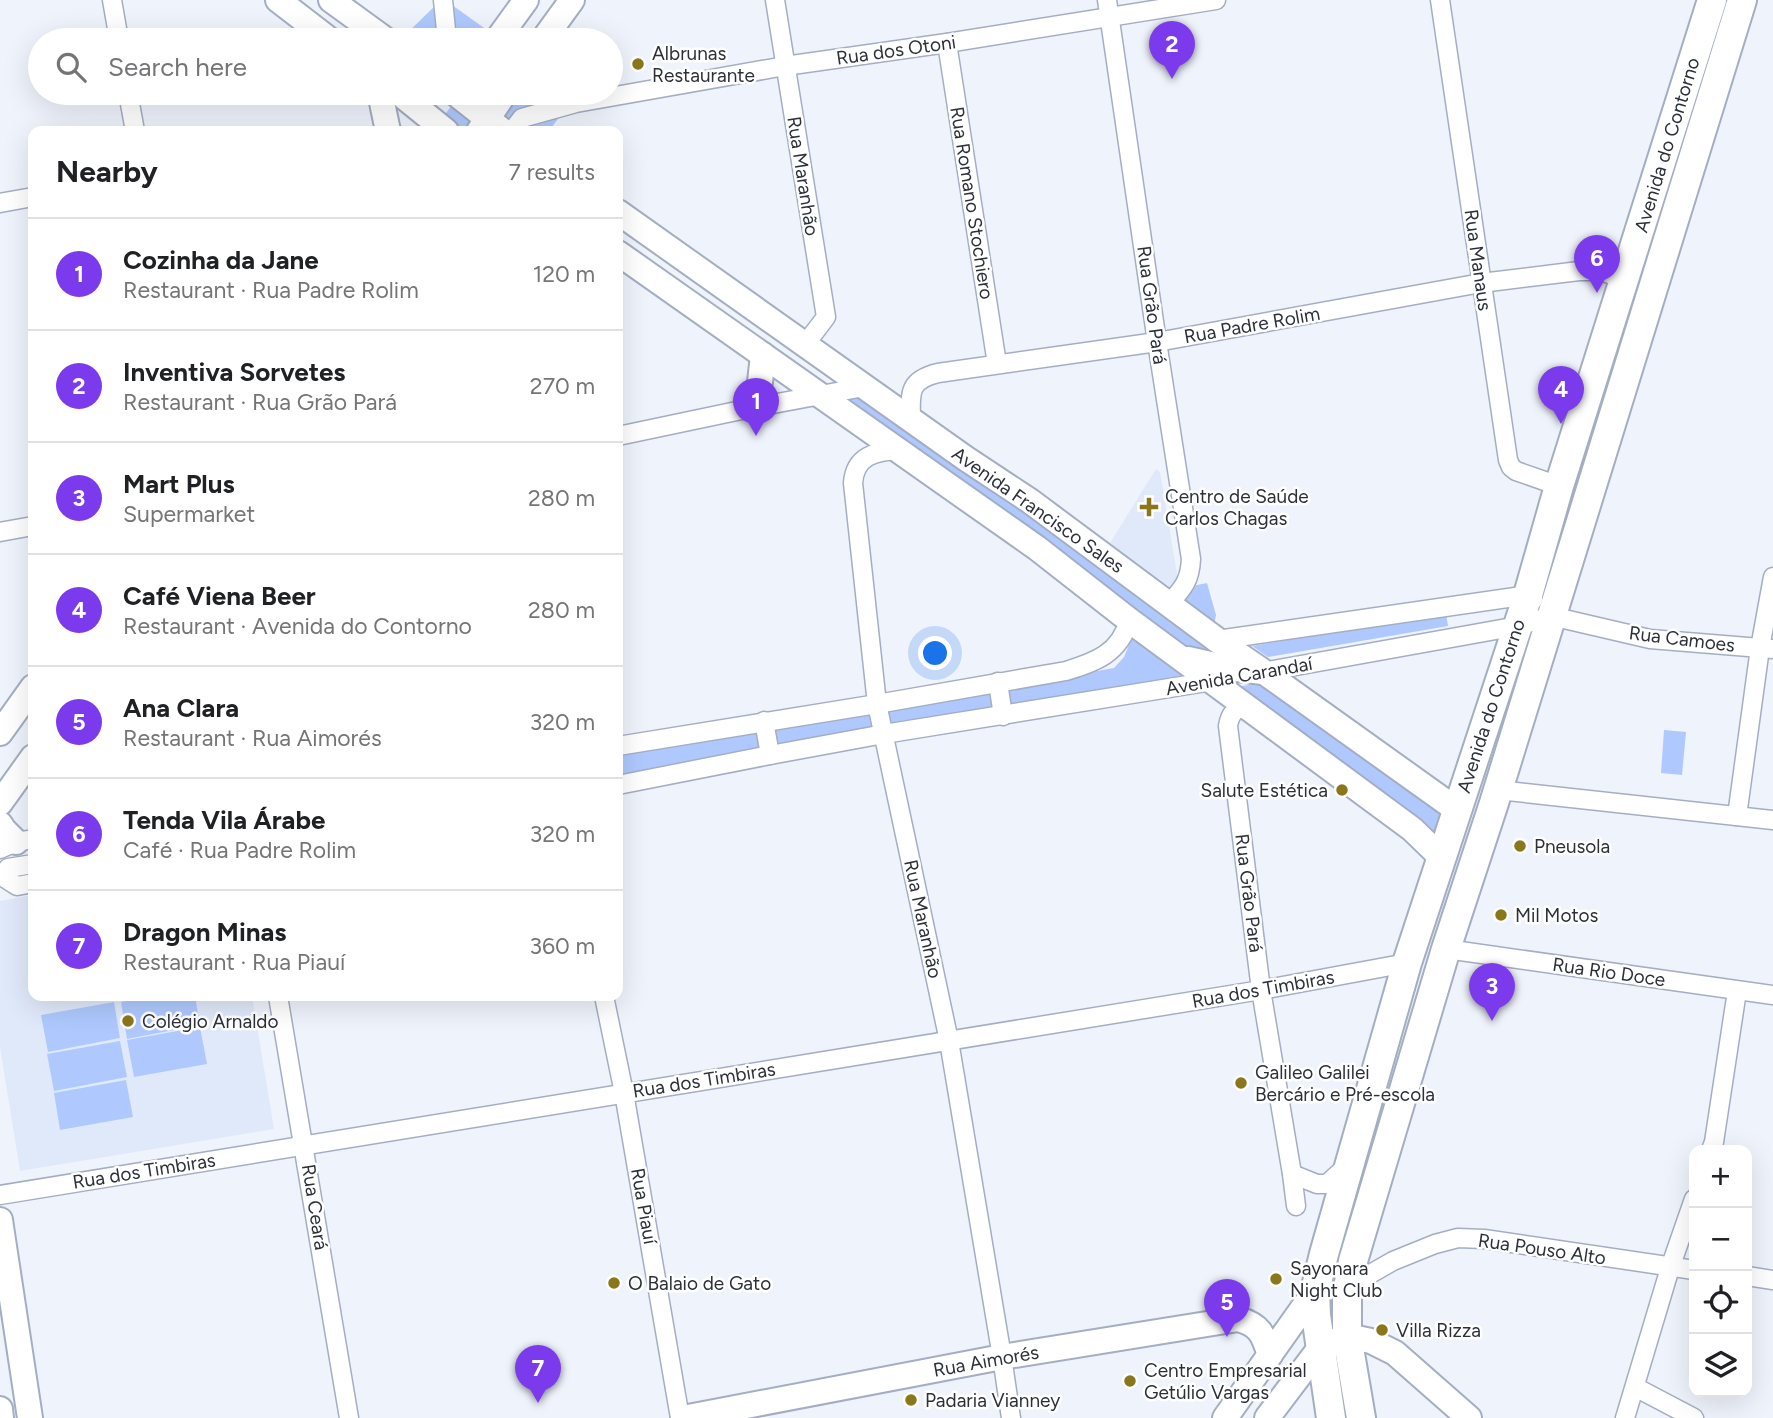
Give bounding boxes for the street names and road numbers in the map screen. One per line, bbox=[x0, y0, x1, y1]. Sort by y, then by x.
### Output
street label: Rua dos Otoni bbox=[835, 30, 957, 70]
street label: Avenida do Contorno bbox=[1629, 55, 1705, 235]
street label: Rua Romano Stochiero bbox=[945, 105, 999, 301]
street label: Rua Maranhão bbox=[782, 115, 824, 237]
street label: Rua Manaus bbox=[1459, 208, 1497, 312]
street label: Rua Grão Pará bbox=[1132, 244, 1172, 366]
street label: Rua Padre Rolim bbox=[1182, 302, 1322, 348]
street label: Avenida Francisco Sales bbox=[948, 442, 1128, 578]
street label: Avenida do Contorno bbox=[1452, 616, 1530, 796]
street label: Rua Camoes bbox=[1628, 621, 1736, 657]
street label: Avenida Carandaí bbox=[1164, 652, 1316, 700]
street label: Rua Grão Pará bbox=[1230, 832, 1268, 954]
street label: Rua Maranhão bbox=[899, 858, 947, 980]
street label: Rua Rio Doce bbox=[1551, 953, 1667, 991]
street label: Rua dos Timbiras bbox=[1190, 965, 1336, 1013]
street label: Rua dos Timbiras bbox=[631, 1057, 777, 1103]
street label: Rua dos Timbiras bbox=[71, 1148, 217, 1194]
street label: Rua Ceará bbox=[297, 1162, 333, 1252]
street label: Rua Piauí bbox=[626, 1166, 662, 1247]
street label: Rua Pouso Alto bbox=[1476, 1229, 1608, 1269]
street label: Rua Aimorés bbox=[931, 1340, 1041, 1382]

